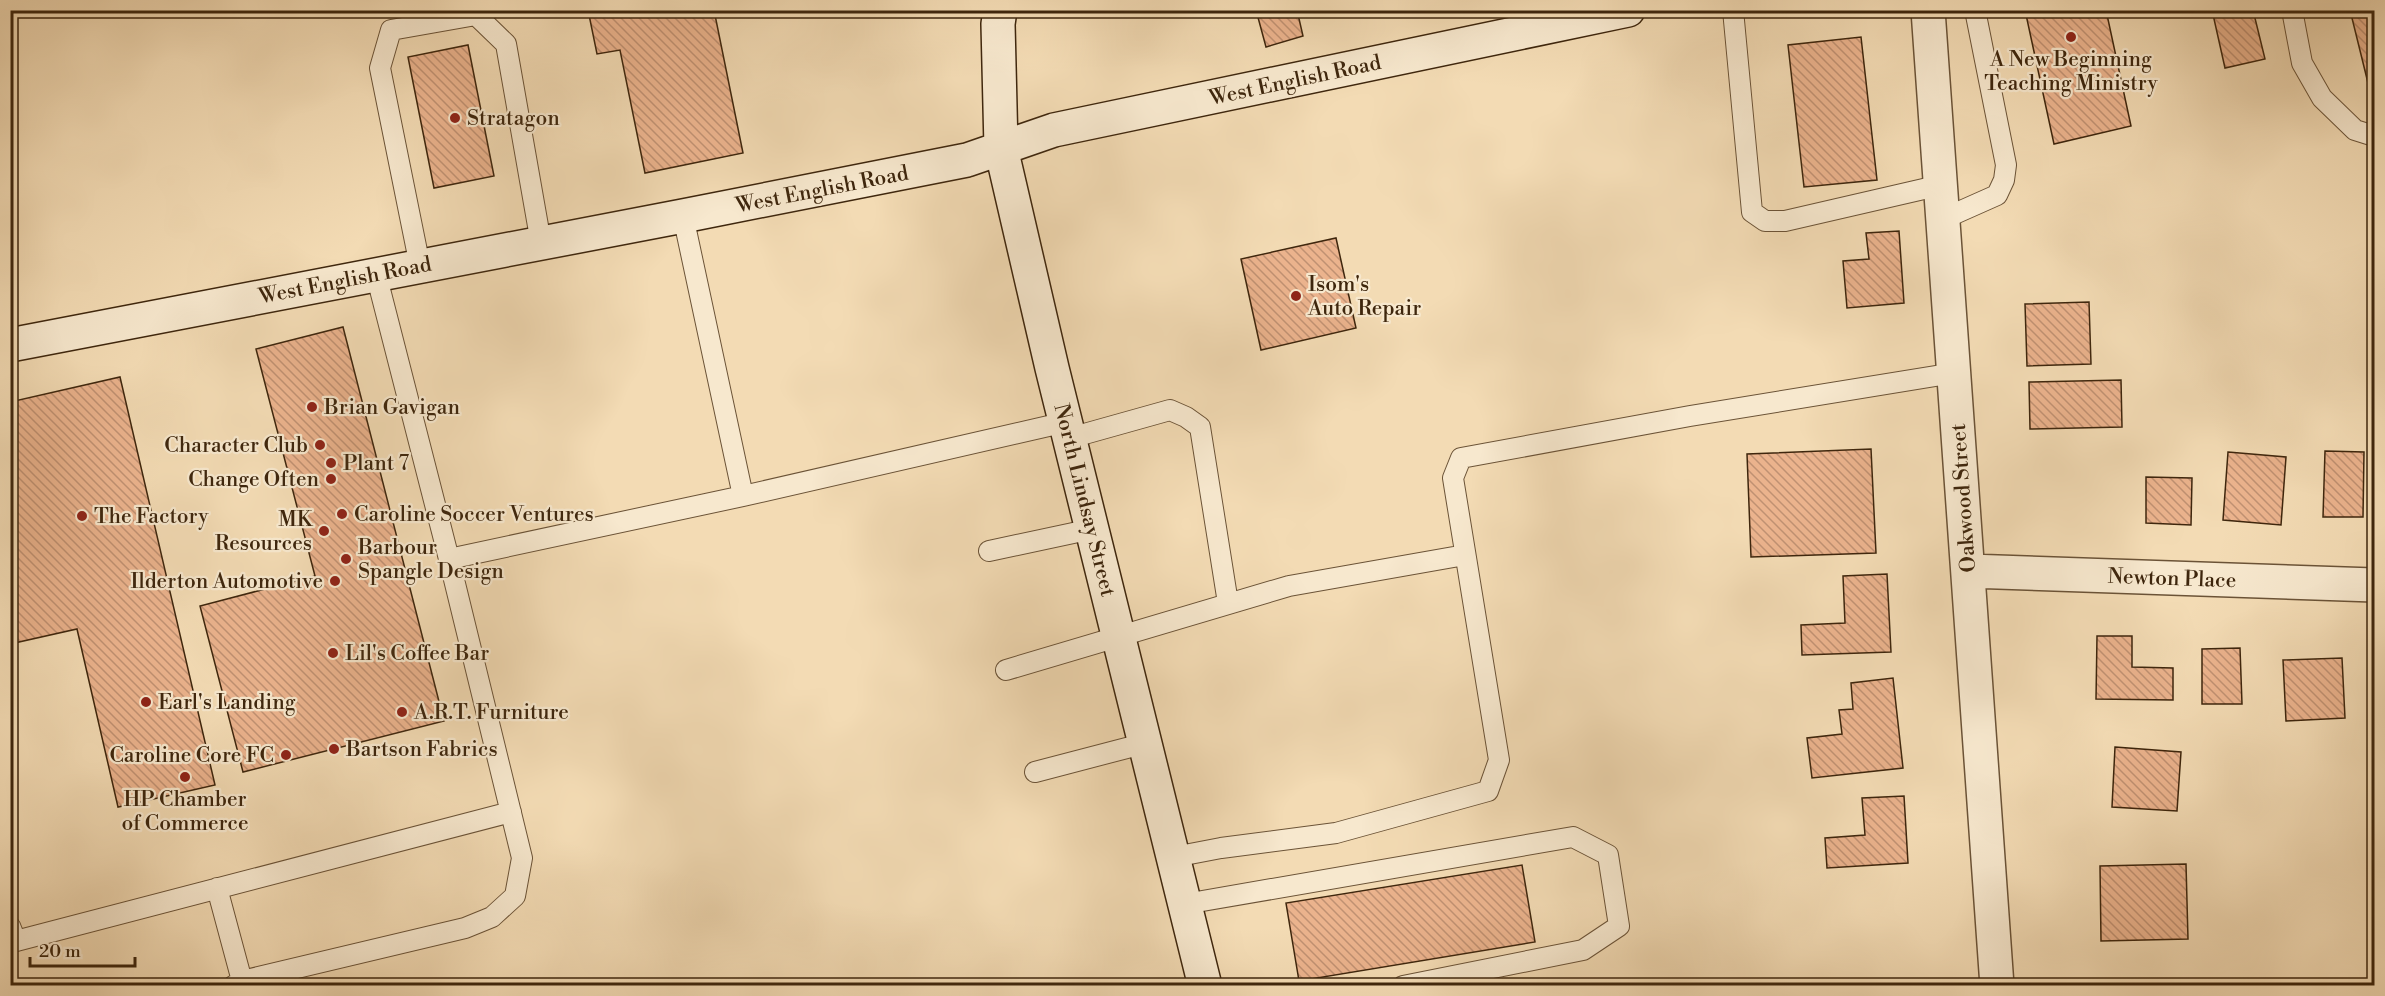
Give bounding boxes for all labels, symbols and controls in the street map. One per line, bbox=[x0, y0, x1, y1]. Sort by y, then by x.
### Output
marker: A New Beginning Teaching Ministry bbox=[2064, 30, 2078, 44]
place label: A New Beginning Teaching Ministry bbox=[1984, 47, 2159, 97]
street label: West English Road bbox=[1206, 50, 1384, 112]
place label: Stratagon bbox=[467, 106, 560, 132]
marker: Stratagon bbox=[448, 111, 462, 125]
street label: West English Road bbox=[733, 160, 911, 220]
street label: West English Road bbox=[256, 251, 434, 311]
place label: Isom's Auto Repair bbox=[1307, 272, 1421, 322]
marker: Isom's Auto Repair bbox=[1289, 289, 1303, 303]
place label: Brian Gavigan bbox=[323, 395, 460, 421]
marker: Brian Gavigan bbox=[305, 400, 319, 414]
street label: North Lindsay Street bbox=[1047, 401, 1121, 600]
street label: Oakwood Street bbox=[1946, 422, 1982, 573]
place label: Character Club bbox=[164, 433, 308, 459]
marker: Character Club bbox=[313, 438, 327, 452]
place label: Plant 7 bbox=[343, 451, 409, 477]
marker: Plant 7 bbox=[324, 456, 338, 470]
place label: Change Often bbox=[188, 467, 319, 493]
marker: Change Often bbox=[324, 472, 338, 486]
place label: Caroline Soccer Ventures bbox=[354, 502, 594, 528]
place label: The Factory bbox=[94, 504, 209, 530]
place label: MK Resources bbox=[215, 507, 314, 557]
marker: Caroline Soccer Ventures bbox=[335, 507, 349, 521]
marker: The Factory bbox=[75, 509, 89, 523]
marker: MK Resources bbox=[317, 524, 331, 538]
place label: Barbour Spangle Design bbox=[357, 535, 504, 585]
marker: Barbour Spangle Design bbox=[339, 552, 353, 566]
street label: Newton Place bbox=[2107, 564, 2237, 594]
place label: Ilderton Automotive bbox=[130, 569, 323, 595]
marker: Ilderton Automotive bbox=[328, 574, 342, 588]
place label: Lil's Coffee Bar bbox=[345, 641, 489, 667]
marker: Lil's Coffee Bar bbox=[326, 646, 340, 660]
place label: Earl's Landing bbox=[158, 690, 296, 716]
marker: Earl's Landing bbox=[139, 695, 153, 709]
place label: A.R.T. Furniture bbox=[413, 700, 569, 726]
marker: A.R.T. Furniture bbox=[395, 705, 409, 719]
place label: Bartson Fabrics bbox=[345, 737, 498, 763]
marker: Bartson Fabrics bbox=[327, 742, 341, 756]
place label: Caroline Core FC bbox=[109, 743, 274, 769]
marker: Caroline Core FC bbox=[279, 748, 293, 762]
marker: HP Chamber of Commerce bbox=[178, 770, 192, 784]
place label: HP Chamber of Commerce bbox=[121, 787, 249, 837]
scale bar bbox=[30, 930, 135, 968]
text: 20 m bbox=[39, 940, 81, 963]

